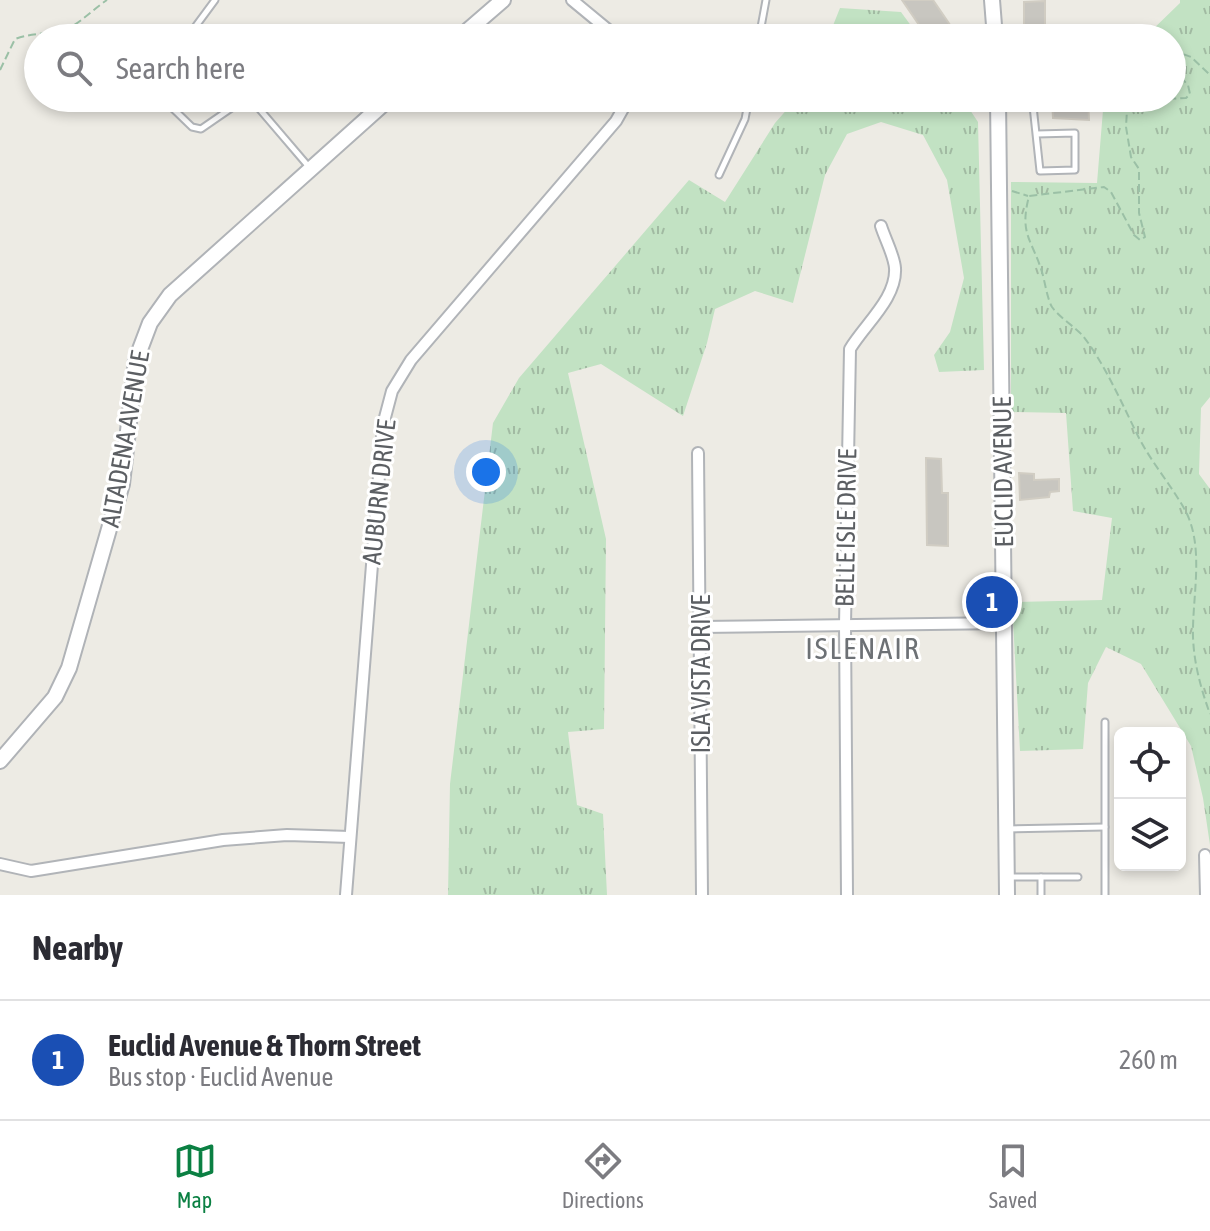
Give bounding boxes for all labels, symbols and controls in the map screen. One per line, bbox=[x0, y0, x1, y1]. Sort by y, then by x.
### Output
search box bbox=[24, 24, 1186, 112]
icon: search bbox=[52, 46, 96, 90]
text: Search here bbox=[116, 51, 245, 85]
street label: ALTADENA AVENUE bbox=[95, 348, 155, 530]
street label: EUCLID AVENUE bbox=[987, 396, 1019, 548]
street label: AUBURN DRIVE bbox=[356, 418, 402, 566]
street label: BELLE ISLE DRIVE bbox=[830, 449, 862, 607]
your location bbox=[466, 452, 506, 492]
pin: 1 bbox=[966, 572, 1018, 632]
street label: ISLA VISTA DRIVE bbox=[686, 595, 716, 753]
district label: ISLENAIR bbox=[805, 631, 921, 665]
map controls bbox=[1114, 727, 1186, 871]
button: locate bbox=[1114, 727, 1186, 799]
button: layers bbox=[1114, 799, 1186, 871]
text: Nearby bbox=[32, 928, 123, 967]
text: Euclid Avenue & Thorn Street bbox=[108, 1028, 421, 1062]
text: 1 bbox=[52, 1045, 64, 1075]
text: 260 m bbox=[1119, 1045, 1178, 1075]
text: Bus stop · Euclid Avenue bbox=[108, 1062, 333, 1092]
tab: Map bbox=[173, 1139, 217, 1213]
tab: Directions bbox=[562, 1139, 644, 1213]
tab: Saved bbox=[989, 1139, 1037, 1213]

